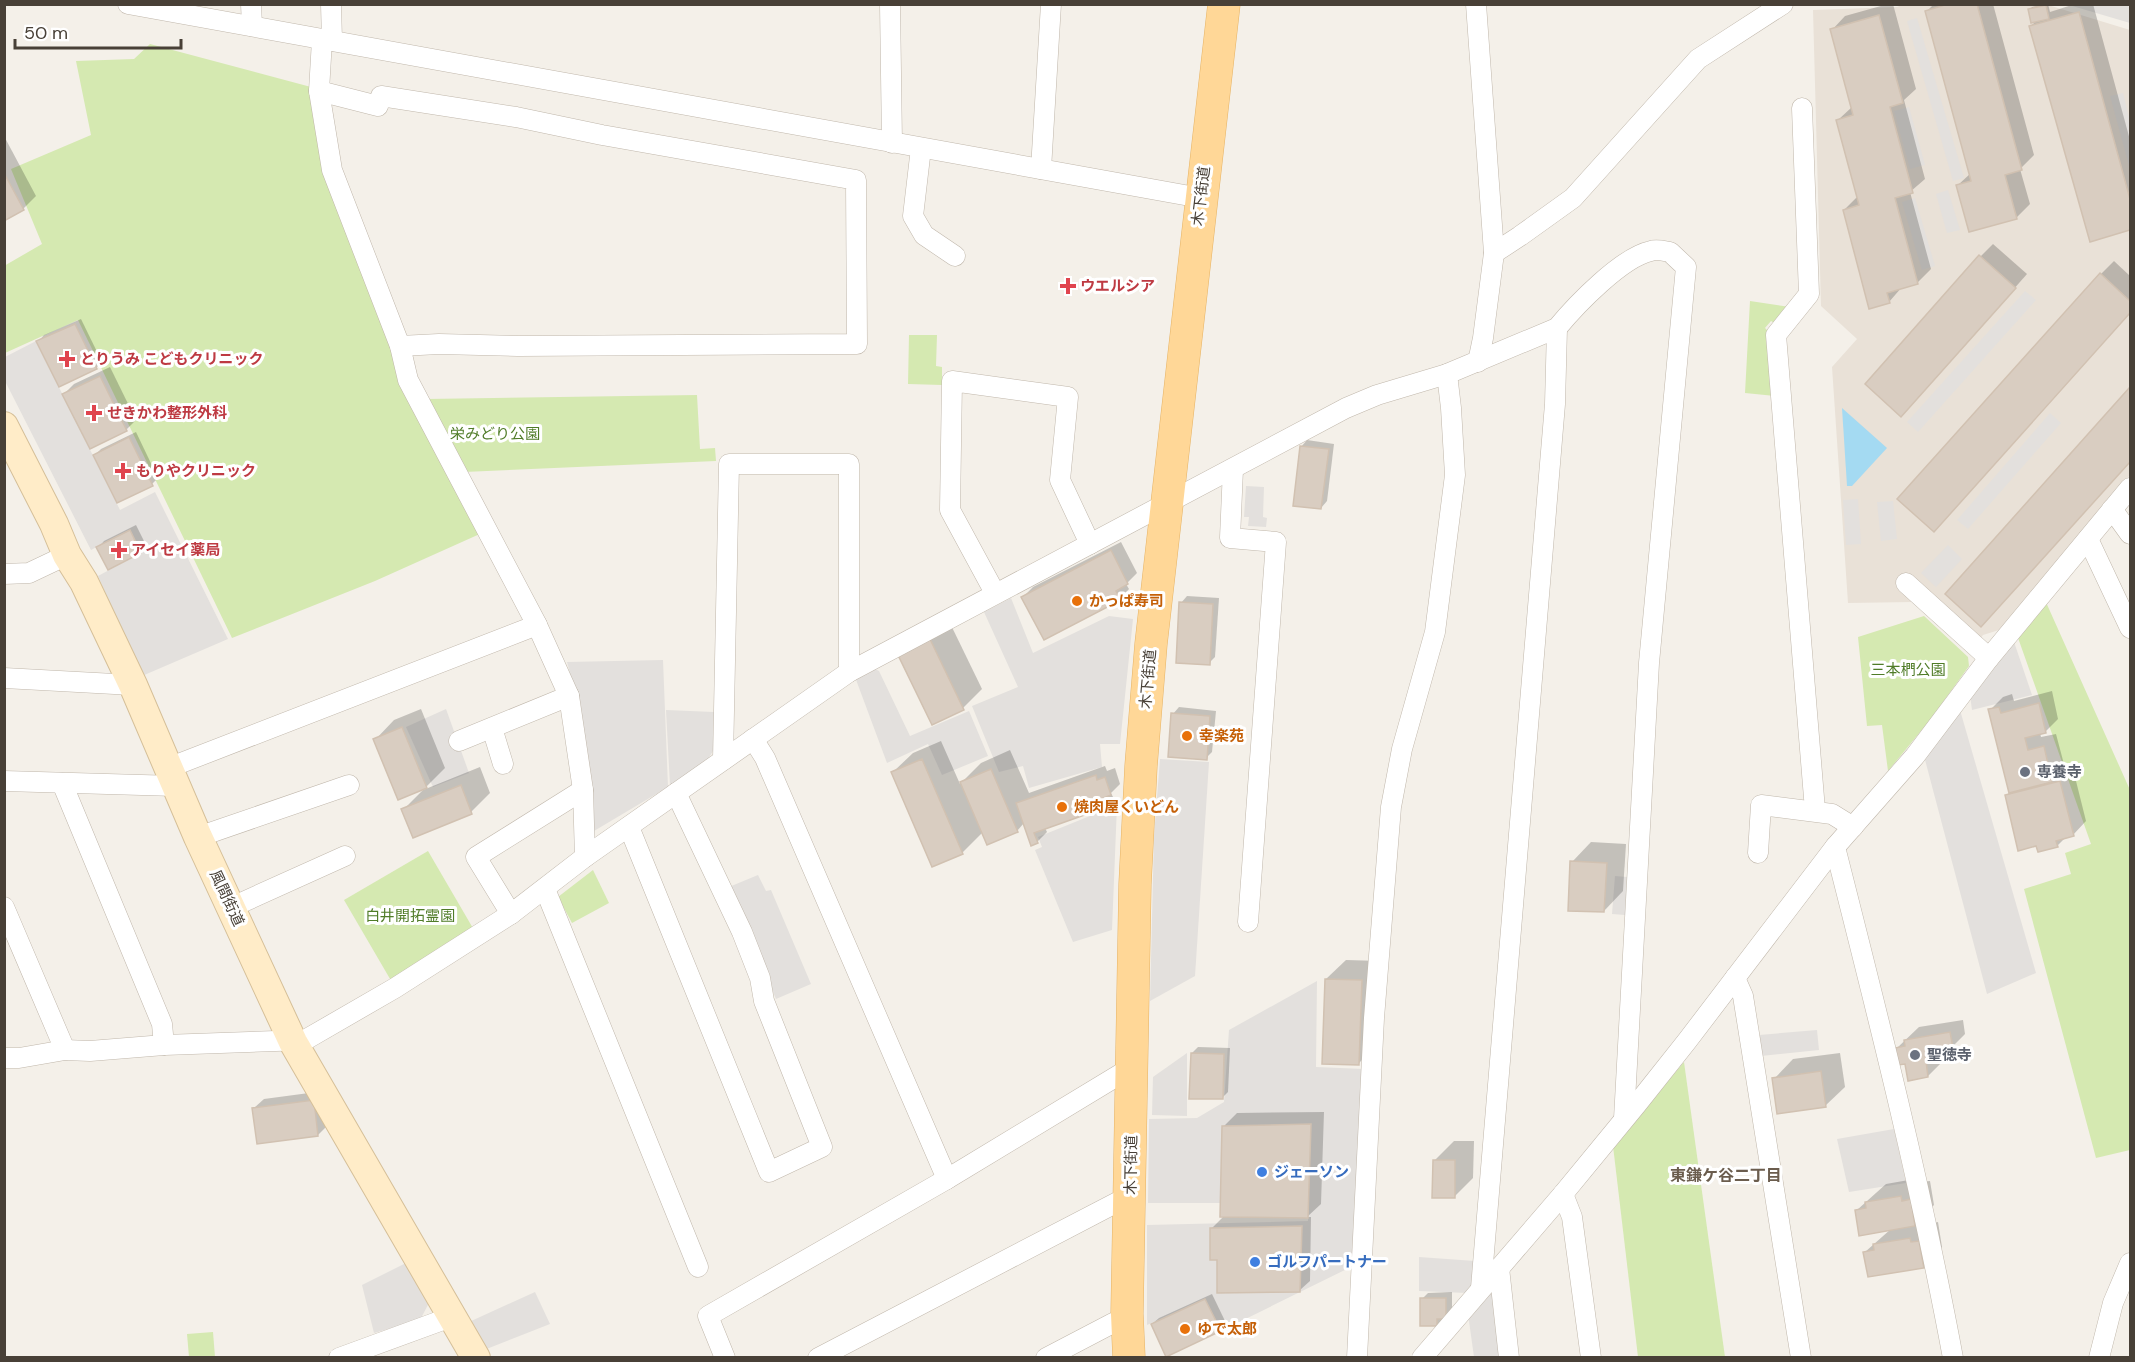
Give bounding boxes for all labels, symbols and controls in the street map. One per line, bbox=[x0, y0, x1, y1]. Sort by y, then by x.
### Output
scale bar bbox=[15, 12, 182, 50]
text: 50 m bbox=[24, 21, 68, 45]
street label: 木下街道 bbox=[1187, 165, 1215, 227]
place label: ウエルシア bbox=[1080, 276, 1155, 296]
marker: ウエルシア bbox=[1061, 279, 1075, 293]
place label: とりうみ こどもクリニック bbox=[80, 349, 264, 369]
marker: とりうみ こどもクリニック bbox=[58, 350, 76, 368]
place label: せきかわ整形外科 bbox=[107, 403, 227, 423]
marker: せきかわ整形外科 bbox=[85, 404, 103, 422]
park label: 栄みどり公園 bbox=[450, 424, 540, 444]
place label: もりやクリニック bbox=[136, 461, 256, 481]
marker: もりやクリニック bbox=[114, 462, 132, 480]
place label: アイセイ薬局 bbox=[131, 540, 220, 560]
marker: アイセイ薬局 bbox=[112, 543, 126, 557]
place label: かっぱ寿司 bbox=[1089, 591, 1164, 611]
marker: かっぱ寿司 bbox=[1070, 594, 1084, 608]
street label: 木下街道 bbox=[1135, 648, 1161, 710]
park label: 三本椚公園 bbox=[1870, 660, 1946, 680]
place label: 幸楽苑 bbox=[1199, 726, 1244, 746]
marker: 幸楽苑 bbox=[1180, 729, 1194, 743]
place label: 専養寺 bbox=[2037, 762, 2082, 782]
marker: 専養寺 bbox=[2018, 765, 2032, 779]
place label: 焼肉屋くいどん bbox=[1074, 797, 1179, 817]
marker: 焼肉屋くいどん bbox=[1055, 800, 1069, 814]
street label: 風間街道 bbox=[205, 867, 249, 929]
park label: 白井開拓霊園 bbox=[365, 906, 455, 926]
place label: 聖徳寺 bbox=[1927, 1045, 1972, 1065]
marker: 聖徳寺 bbox=[1908, 1048, 1922, 1062]
street label: 木下街道 bbox=[1120, 1135, 1142, 1195]
place label: ジェーソン bbox=[1274, 1162, 1349, 1182]
marker: ジェーソン bbox=[1255, 1165, 1269, 1179]
district label: 東鎌ケ谷二丁目 bbox=[1670, 1165, 1782, 1186]
place label: ゴルフパートナー bbox=[1267, 1252, 1387, 1272]
marker: ゴルフパートナー bbox=[1248, 1255, 1262, 1269]
place label: ゆで太郎 bbox=[1197, 1319, 1257, 1339]
marker: ゆで太郎 bbox=[1178, 1322, 1192, 1336]

